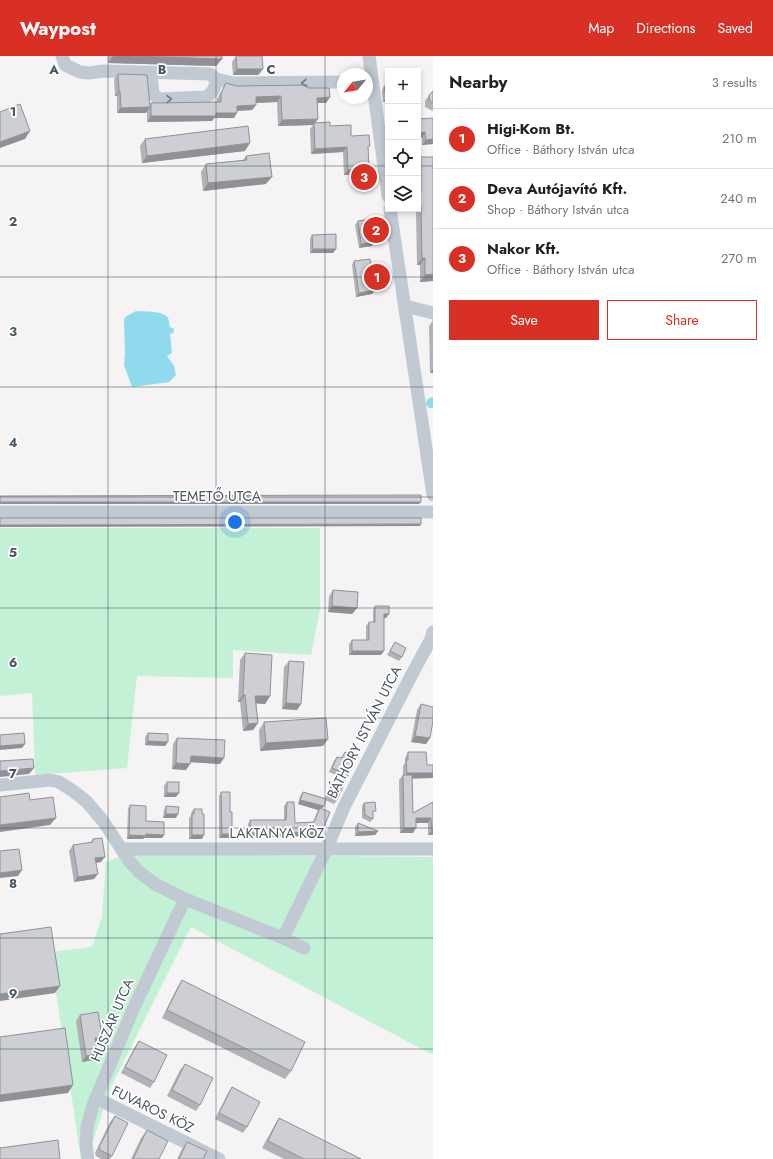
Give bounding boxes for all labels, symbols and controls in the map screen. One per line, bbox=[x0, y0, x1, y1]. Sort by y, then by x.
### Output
text: Waypost bbox=[20, 15, 96, 42]
text: Map bbox=[588, 18, 614, 38]
text: Directions bbox=[636, 18, 696, 38]
text: Saved bbox=[718, 18, 753, 38]
text: A bbox=[48, 60, 59, 79]
text: B bbox=[158, 60, 167, 79]
text: C bbox=[266, 60, 276, 79]
north arrow bbox=[337, 68, 373, 104]
map controls bbox=[385, 68, 421, 212]
button: + bbox=[385, 68, 421, 104]
text: Nearby bbox=[449, 70, 507, 94]
text: 3 results bbox=[712, 73, 757, 92]
one-way arrow bbox=[301, 79, 307, 87]
one-way arrow bbox=[166, 95, 172, 103]
text: 1 bbox=[10, 102, 16, 121]
button: − bbox=[385, 104, 421, 140]
text: Higi-Kom Bt. bbox=[487, 118, 575, 140]
text: 1 bbox=[459, 129, 465, 148]
text: 210 m bbox=[722, 129, 757, 148]
button: locate bbox=[385, 140, 421, 176]
text: Office · Báthory István utca bbox=[487, 140, 634, 159]
pin: 3 bbox=[351, 162, 377, 192]
button: layers bbox=[385, 176, 421, 212]
text: Deva Autójavító Kft. bbox=[487, 178, 627, 200]
text: 2 bbox=[458, 189, 466, 208]
text: 240 m bbox=[720, 189, 757, 208]
text: Shop · Báthory István utca bbox=[487, 200, 629, 219]
text: 2 bbox=[9, 212, 17, 231]
pin: 2 bbox=[363, 215, 389, 245]
text: Nakor Kft. bbox=[487, 238, 560, 260]
text: 3 bbox=[458, 249, 466, 268]
text: 270 m bbox=[721, 249, 757, 268]
text: Office · Báthory István utca bbox=[487, 260, 634, 279]
pin: 1 bbox=[364, 262, 390, 292]
button: Save bbox=[449, 300, 599, 340]
button: Share bbox=[607, 300, 757, 340]
text: 3 bbox=[9, 322, 17, 341]
text: 4 bbox=[8, 433, 18, 452]
street label: TEMETŐ UTCA bbox=[173, 486, 262, 506]
your location bbox=[225, 512, 245, 532]
text: 5 bbox=[9, 543, 17, 562]
text: 6 bbox=[9, 653, 18, 672]
street label: BÁTHORY ISTVÁN UTCA bbox=[322, 661, 407, 802]
text: 7 bbox=[9, 764, 17, 783]
street label: LAKTANYA KÖZ bbox=[230, 823, 325, 843]
text: 8 bbox=[9, 874, 17, 893]
street label: HUSZÁR UTCA bbox=[85, 975, 139, 1065]
text: 9 bbox=[9, 984, 18, 1003]
street label: FUVAROS KÖZ bbox=[109, 1080, 198, 1138]

